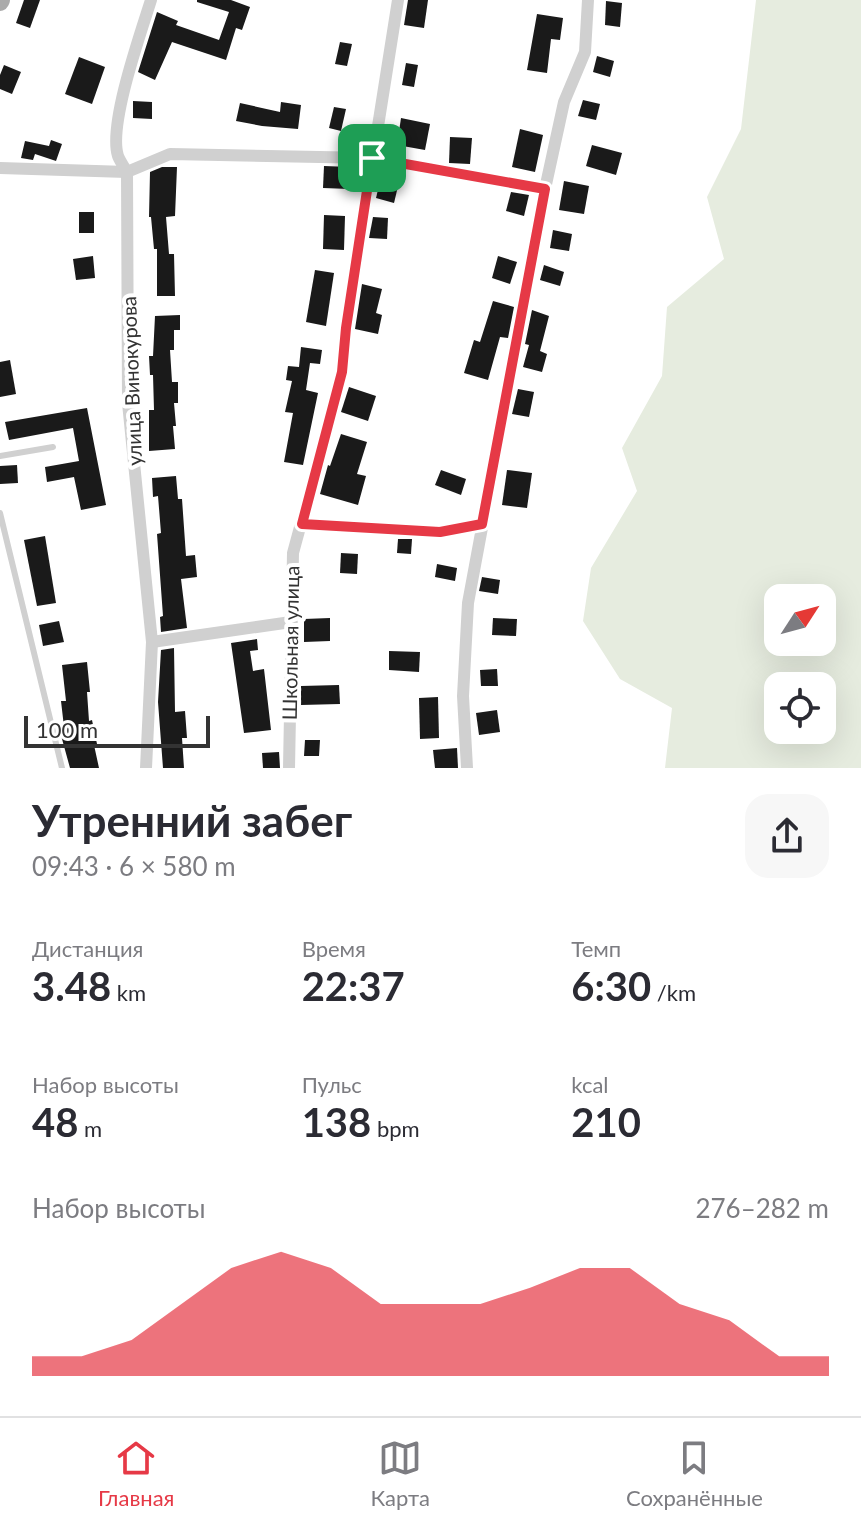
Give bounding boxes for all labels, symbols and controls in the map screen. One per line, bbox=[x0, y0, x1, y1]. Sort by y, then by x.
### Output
pin bbox=[338, 124, 406, 192]
icon: arrive bbox=[350, 136, 394, 180]
street label: улица Винокурова bbox=[116, 296, 146, 466]
street label: Школьная улица bbox=[277, 566, 303, 720]
north arrow bbox=[764, 584, 836, 656]
map controls bbox=[764, 584, 836, 744]
button: locate bbox=[764, 672, 836, 744]
scale bar bbox=[24, 712, 210, 748]
text: 100 m bbox=[36, 716, 98, 743]
text: Утренний забег bbox=[32, 794, 352, 846]
button: share bbox=[745, 794, 829, 878]
text: 09:43 · 6 × 580 m bbox=[32, 850, 236, 882]
text: Дистанция bbox=[32, 935, 143, 962]
text: Время bbox=[302, 935, 366, 962]
text: Темп bbox=[571, 935, 621, 962]
text: 3.48 bbox=[32, 962, 111, 1010]
text: 22:37 bbox=[302, 962, 405, 1010]
text: 6:30 bbox=[571, 962, 651, 1010]
text: km bbox=[111, 979, 146, 1006]
text: /km bbox=[651, 979, 696, 1006]
text: Набор высоты bbox=[32, 1071, 179, 1098]
text: Пульс bbox=[302, 1071, 362, 1098]
text: kcal bbox=[571, 1071, 609, 1098]
text: 48 bbox=[32, 1098, 78, 1146]
text: 138 bbox=[302, 1098, 371, 1146]
text: 210 bbox=[571, 1098, 641, 1146]
text: m bbox=[78, 1115, 102, 1142]
text: bpm bbox=[371, 1115, 420, 1142]
text: Набор высоты bbox=[32, 1192, 206, 1224]
text: 276–282 m bbox=[695, 1192, 829, 1224]
tab: Главная bbox=[98, 1436, 174, 1511]
tab: Карта bbox=[371, 1436, 430, 1511]
tab: Сохранённые bbox=[626, 1436, 763, 1511]

